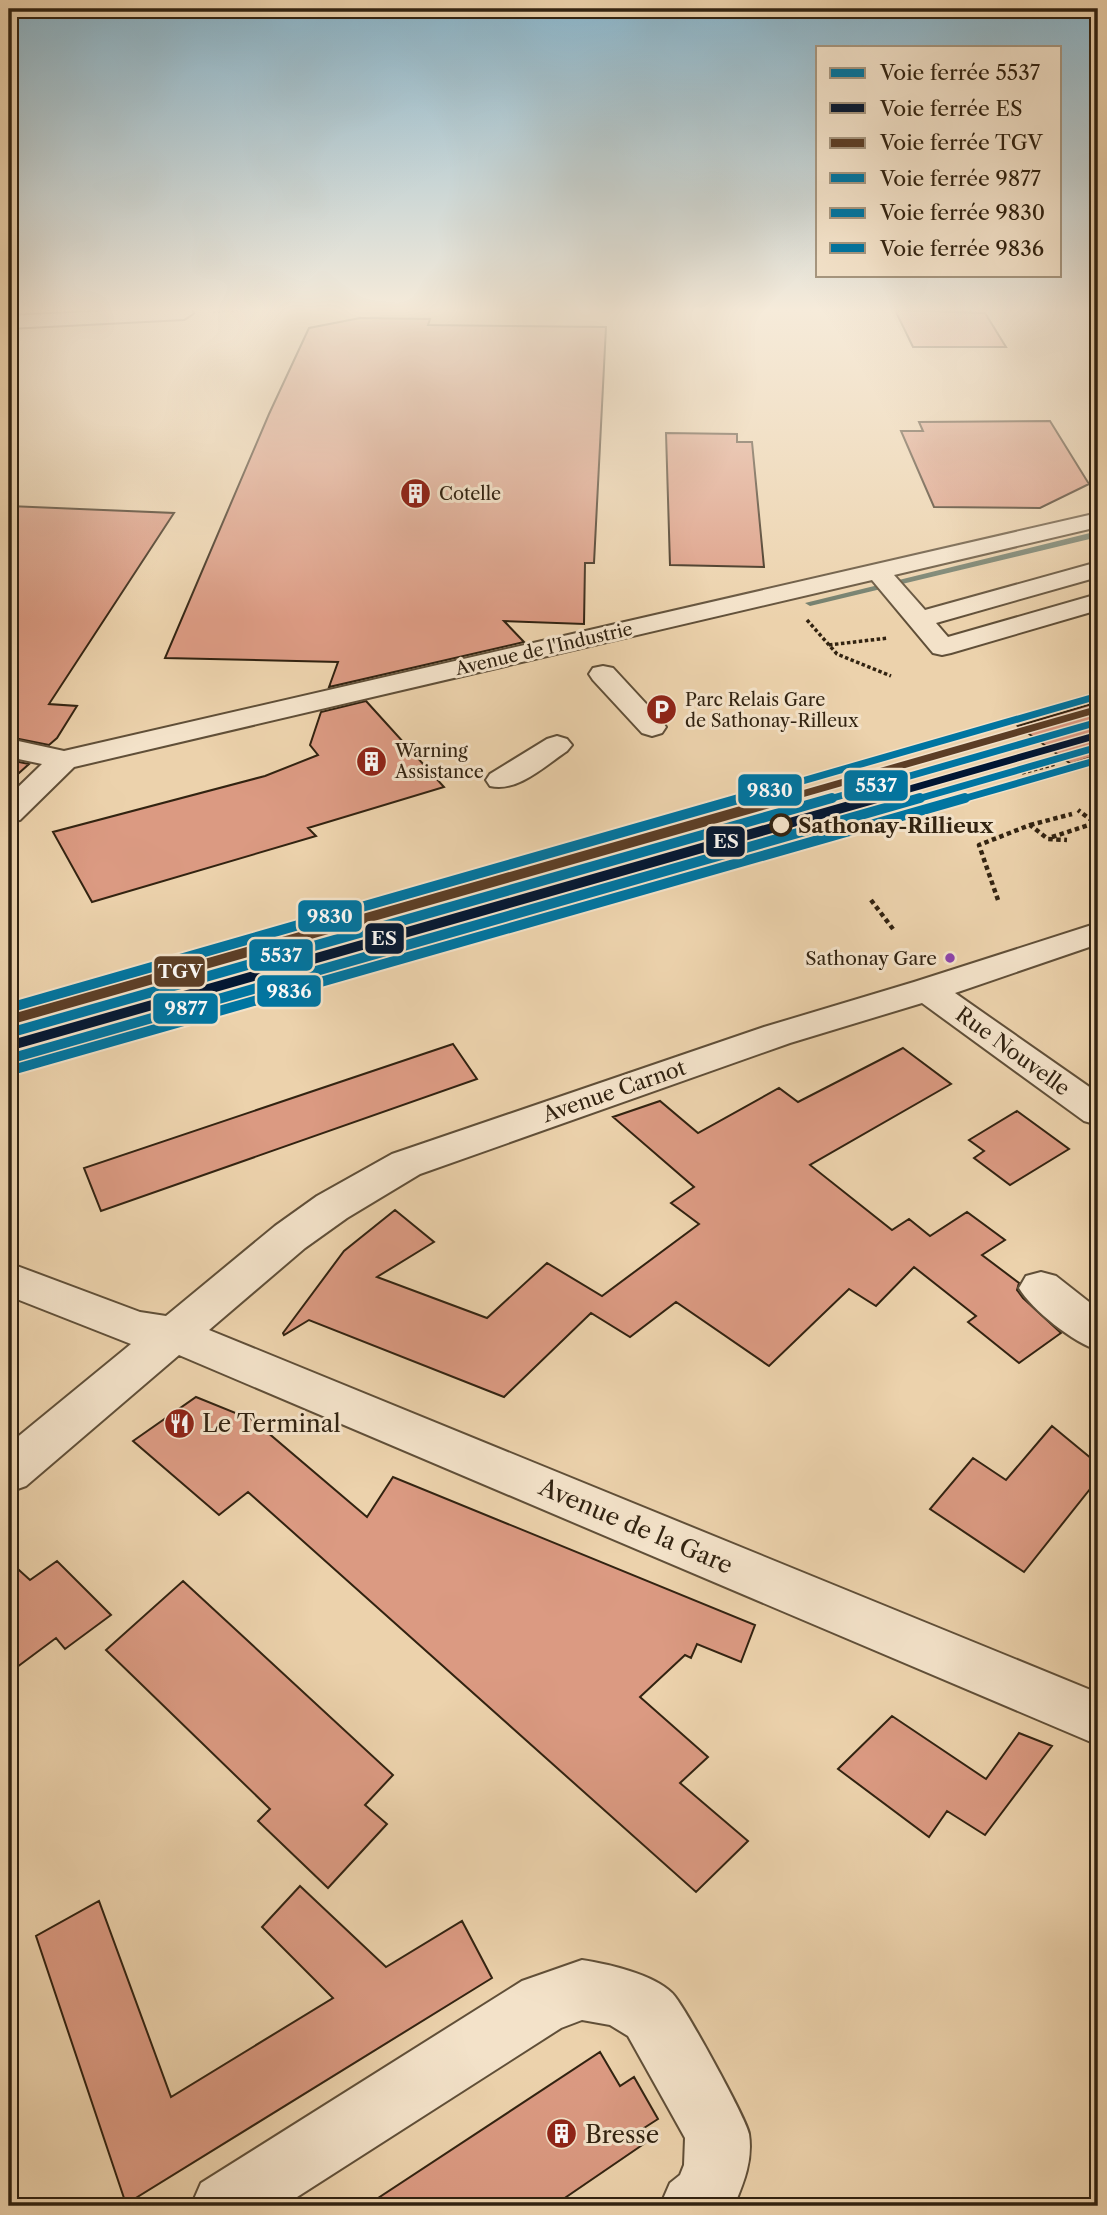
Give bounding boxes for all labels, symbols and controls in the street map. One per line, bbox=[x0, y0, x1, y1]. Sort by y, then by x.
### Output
legend bbox=[816, 46, 1062, 276]
text: Voie ferrée 5537 bbox=[879, 60, 1041, 85]
text: Voie ferrée ES bbox=[879, 96, 1023, 121]
text: Voie ferrée TGV bbox=[879, 130, 1043, 155]
text: Voie ferrée 9877 bbox=[879, 166, 1042, 191]
text: Voie ferrée 9830 bbox=[879, 200, 1045, 225]
text: Voie ferrée 9836 bbox=[879, 236, 1044, 261]
building icon: Cotelle bbox=[399, 477, 433, 511]
place label: Cotelle bbox=[439, 483, 501, 505]
street label: Avenue de l'Industrie bbox=[452, 618, 635, 680]
place label: Parc Relais Gare de Sathonay-Rilleux bbox=[685, 689, 859, 732]
parking icon: Parc Relais Gare de Sathonay-Rilleux bbox=[645, 693, 679, 727]
place label: Warning Assistance bbox=[394, 740, 484, 783]
building icon: Warning Assistance bbox=[355, 744, 389, 778]
line badge: 5537 bbox=[843, 769, 909, 802]
line badge: 9830 bbox=[737, 773, 803, 807]
text: 5537 bbox=[855, 774, 897, 797]
text: 9830 bbox=[747, 779, 793, 802]
place label: Sathonay-Rillieux bbox=[798, 813, 994, 838]
marker: Sathonay-Rillieux bbox=[770, 814, 792, 836]
line badge: ES bbox=[705, 825, 746, 858]
text: ES bbox=[713, 830, 739, 853]
line badge: 9830 bbox=[297, 899, 363, 933]
text: 9830 bbox=[307, 905, 353, 928]
line badge: ES bbox=[364, 922, 405, 955]
text: ES bbox=[371, 927, 397, 950]
line badge: 5537 bbox=[248, 938, 314, 972]
text: 5537 bbox=[260, 944, 302, 967]
place label: Sathonay Gare bbox=[805, 947, 937, 970]
marker: Sathonay Gare bbox=[943, 951, 957, 965]
line badge: TGV bbox=[153, 955, 206, 988]
text: TGV bbox=[157, 960, 204, 983]
line badge: 9836 bbox=[256, 974, 322, 1008]
text: 9836 bbox=[266, 980, 312, 1003]
line badge: 9877 bbox=[152, 992, 219, 1025]
text: 9877 bbox=[165, 997, 208, 1020]
street label: Rue Nouvelle bbox=[951, 1001, 1075, 1101]
street label: Avenue Carnot bbox=[538, 1055, 689, 1128]
restaurant icon: Le Terminal bbox=[162, 1406, 196, 1440]
place label: Le Terminal bbox=[202, 1409, 341, 1438]
street label: Avenue de la Gare bbox=[534, 1472, 737, 1580]
building icon: Bresse bbox=[545, 2117, 579, 2151]
place label: Bresse bbox=[585, 2120, 659, 2149]

